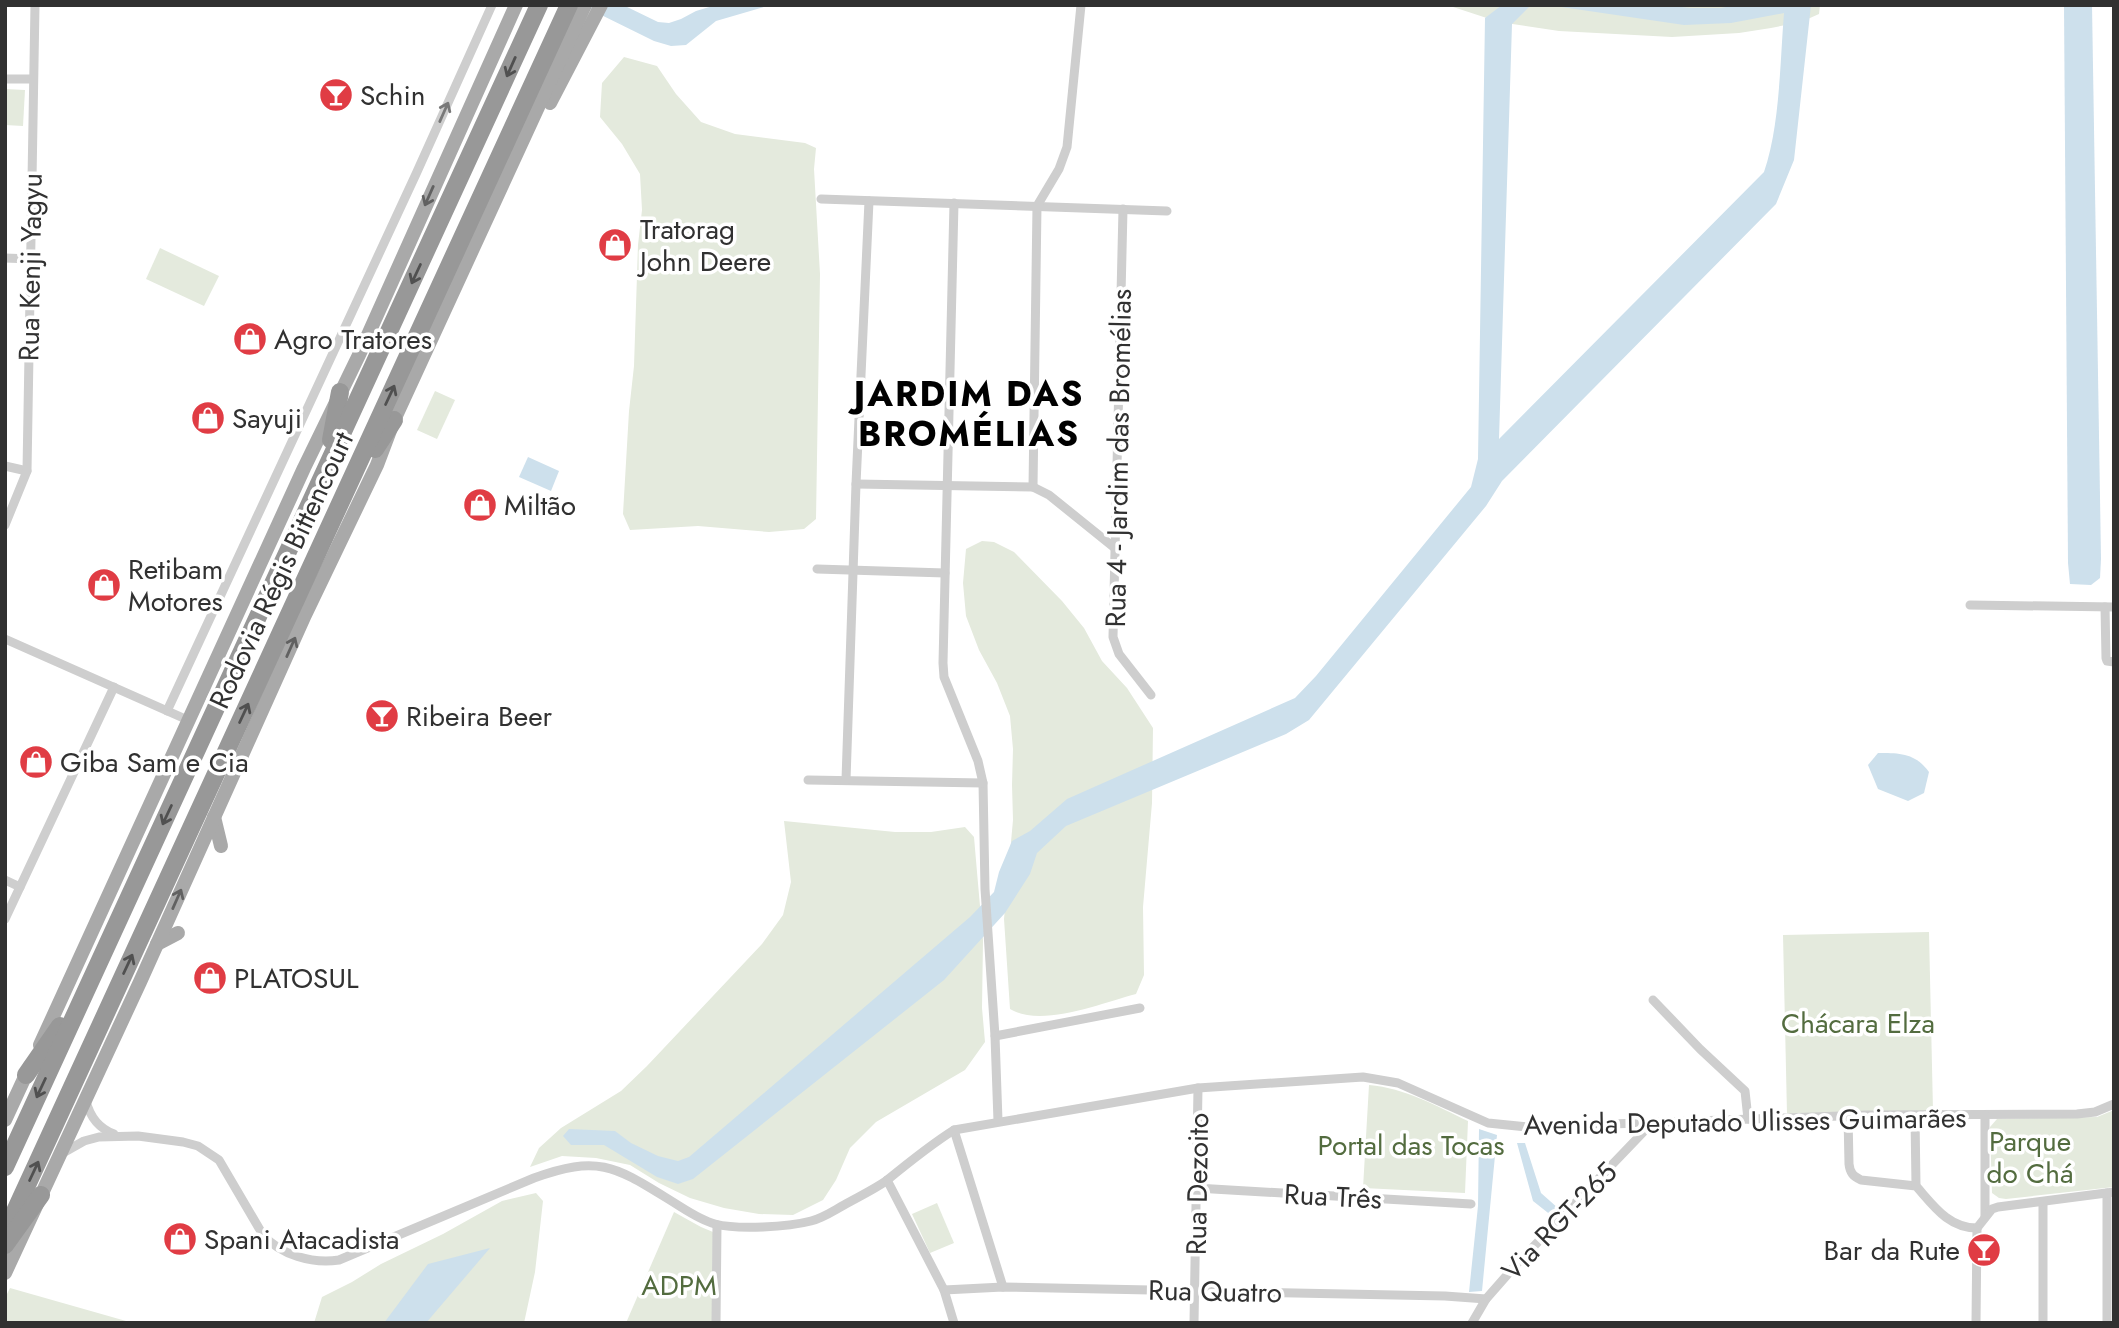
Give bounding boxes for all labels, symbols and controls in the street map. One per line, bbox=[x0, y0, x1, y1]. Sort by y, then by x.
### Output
one-way arrow bbox=[504, 56, 517, 78]
place label: Schin bbox=[360, 75, 425, 116]
bar icon: Schin bbox=[317, 76, 355, 114]
one-way arrow bbox=[438, 102, 451, 123]
street label: Rua Kenji Yagyu bbox=[8, 172, 53, 362]
one-way arrow bbox=[422, 185, 435, 206]
place label: Tratorag John Deere bbox=[636, 209, 771, 282]
shop icon: Tratorag John Deere bbox=[596, 226, 634, 264]
one-way arrow bbox=[409, 263, 422, 284]
street label: Rua 4 - Jardim das Bromélias bbox=[1095, 288, 1142, 628]
place label: Agro Tratores bbox=[274, 319, 432, 360]
shop icon: Agro Tratores bbox=[231, 320, 269, 358]
district label: JARDIM DAS BROMÉLIAS bbox=[848, 369, 1084, 459]
one-way arrow bbox=[384, 385, 397, 406]
place label: Sayuji bbox=[232, 398, 302, 439]
shop icon: Sayuji bbox=[189, 399, 227, 437]
street label: Rodovia Régis Bittencourt bbox=[199, 425, 364, 715]
place label: Miltão bbox=[504, 485, 576, 526]
shop icon: Miltão bbox=[461, 486, 499, 524]
place label: Retibam Motores bbox=[128, 549, 223, 622]
shop icon: Retibam Motores bbox=[85, 566, 123, 604]
one-way arrow bbox=[285, 637, 298, 658]
place label: Ribeira Beer bbox=[406, 696, 553, 737]
bar icon: Ribeira Beer bbox=[363, 697, 401, 735]
one-way arrow bbox=[237, 703, 251, 724]
place label: Giba Sam e Cia bbox=[60, 742, 249, 783]
shop icon: Giba Sam e Cia bbox=[17, 743, 55, 781]
one-way arrow bbox=[160, 804, 173, 825]
one-way arrow bbox=[171, 889, 184, 910]
one-way arrow bbox=[122, 954, 135, 975]
place label: PLATOSUL bbox=[234, 958, 359, 999]
shop icon: PLATOSUL bbox=[191, 959, 229, 997]
park label: Chácara Elza bbox=[1781, 1003, 1935, 1044]
one-way arrow bbox=[34, 1077, 47, 1098]
street label: Avenida Deputado Ulisses Guimarães bbox=[1523, 1097, 1967, 1146]
street label: Rua Dezoito bbox=[1176, 1112, 1219, 1256]
park label: Parque do Chá bbox=[1986, 1121, 2074, 1194]
park label: Portal das Tocas bbox=[1317, 1125, 1505, 1166]
street label: Via RGT-265 bbox=[1492, 1153, 1627, 1290]
one-way arrow bbox=[28, 1161, 41, 1182]
street label: Rua Três bbox=[1283, 1173, 1383, 1220]
place label: Spani Atacadista bbox=[204, 1219, 399, 1260]
shop icon: Spani Atacadista bbox=[161, 1220, 199, 1258]
place label: Bar da Rute bbox=[1824, 1230, 1960, 1271]
bar icon: Bar da Rute bbox=[1965, 1231, 2003, 1269]
park label: ADPM bbox=[641, 1265, 717, 1306]
street label: Rua Quatro bbox=[1148, 1270, 1282, 1313]

